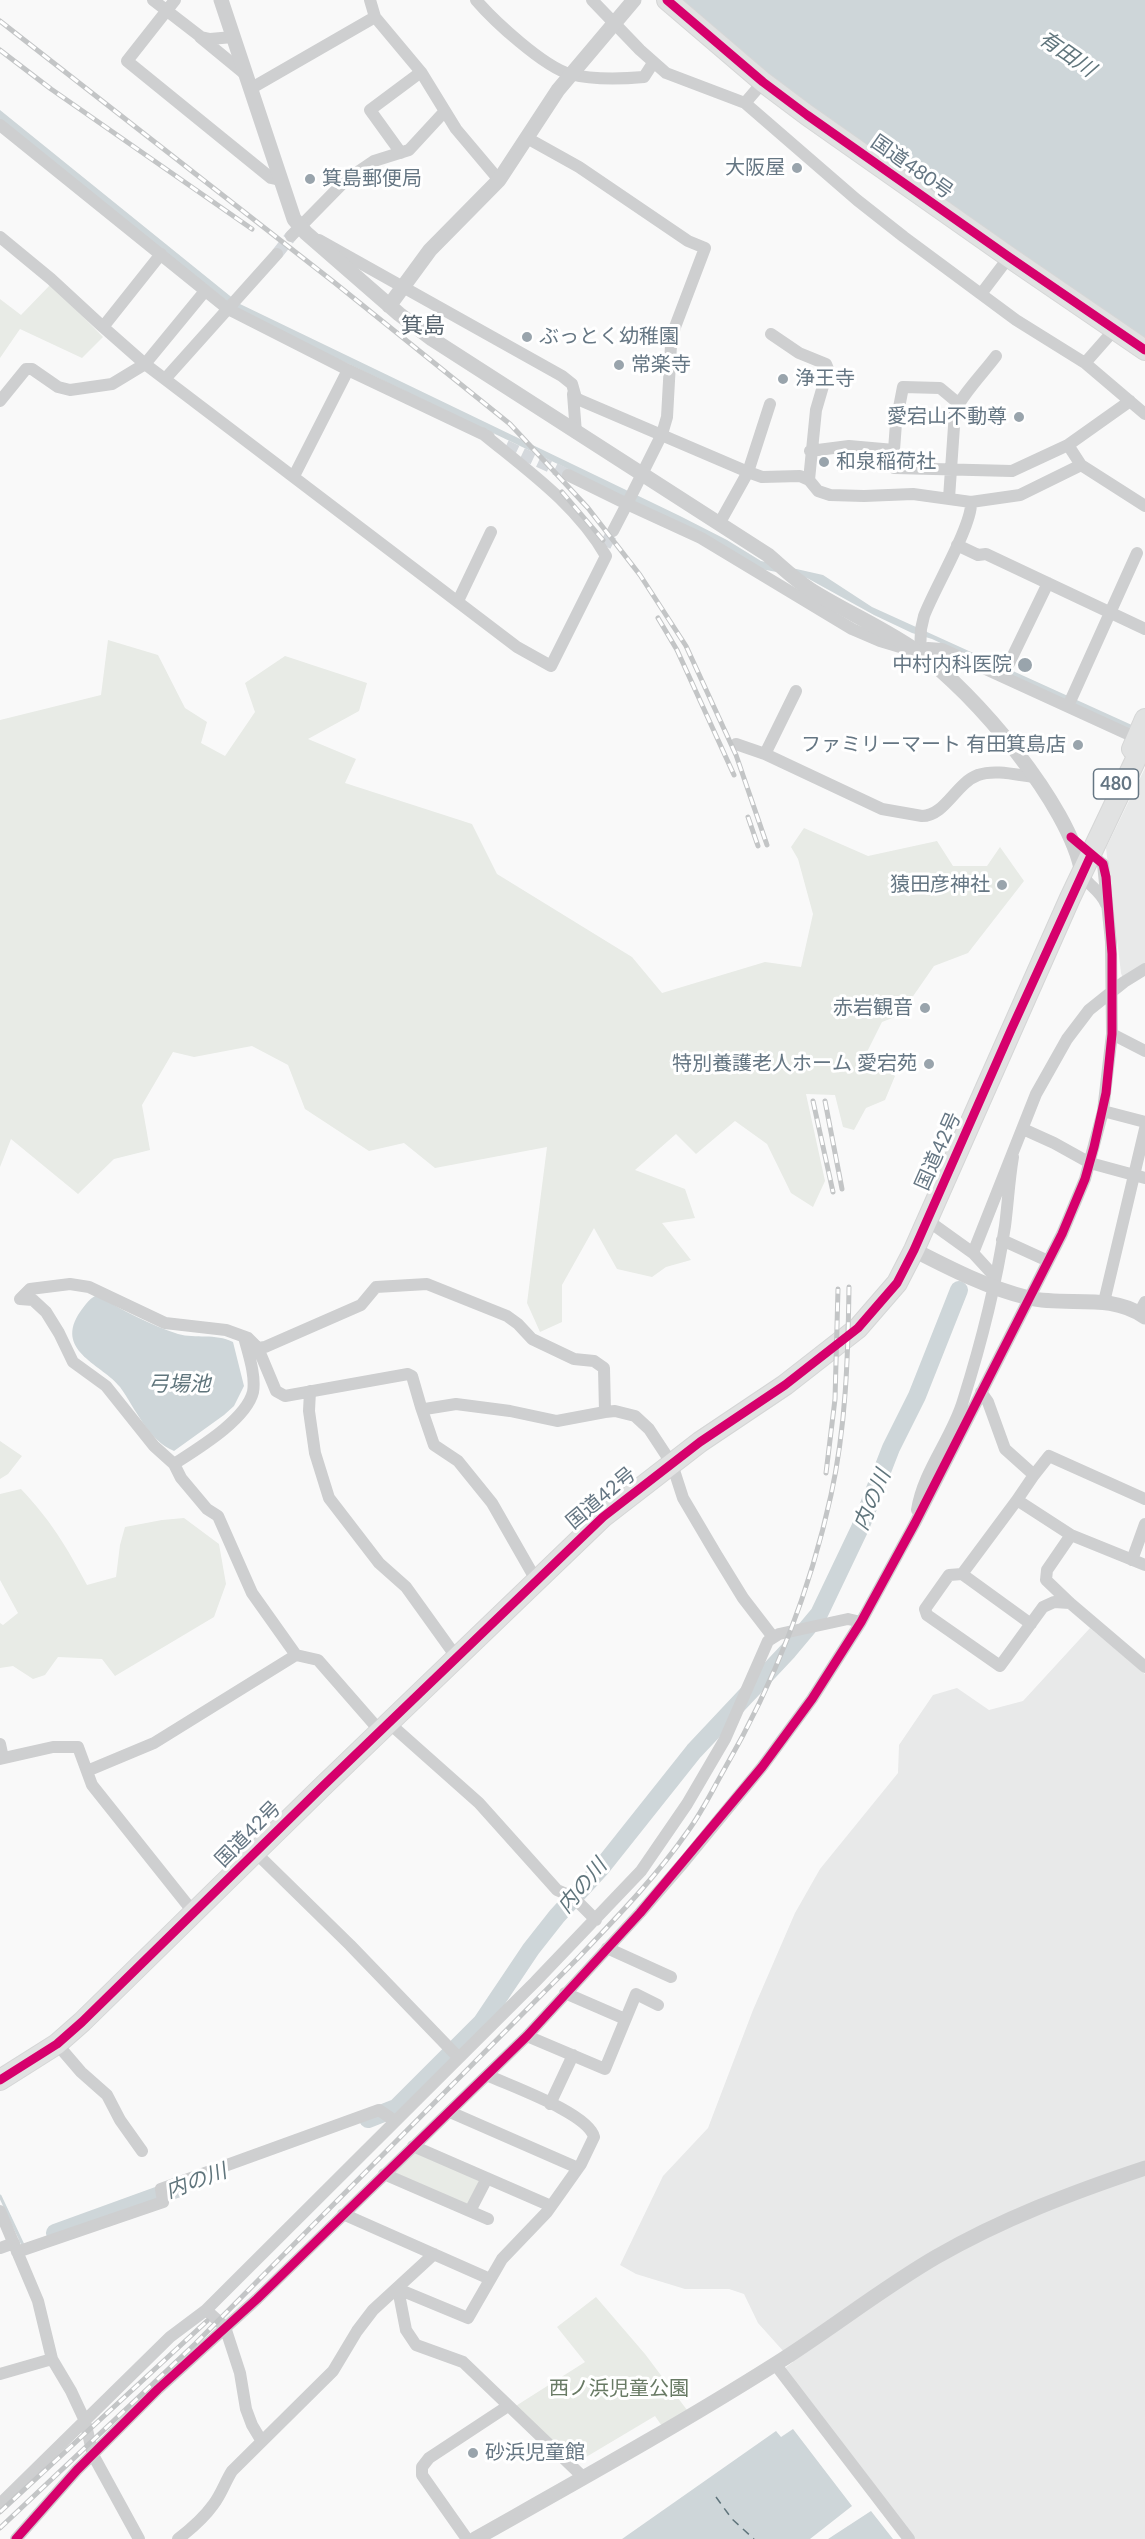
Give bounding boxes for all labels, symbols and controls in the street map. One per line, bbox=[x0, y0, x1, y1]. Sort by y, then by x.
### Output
water label: 有田川 bbox=[1034, 26, 1100, 82]
street label: 国道480号 bbox=[866, 130, 958, 204]
place label: 大阪屋 bbox=[725, 156, 785, 180]
marker: 大阪屋 bbox=[790, 161, 804, 175]
place label: 箕島郵便局 bbox=[322, 167, 422, 191]
marker: 箕島郵便局 bbox=[303, 172, 317, 186]
district label: 箕島 bbox=[401, 313, 445, 339]
place label: ぶっとく幼稚園 bbox=[539, 325, 679, 349]
marker: ぶっとく幼稚園 bbox=[520, 330, 534, 344]
place label: 常楽寺 bbox=[631, 353, 691, 377]
marker: 常楽寺 bbox=[612, 358, 626, 372]
place label: 浄王寺 bbox=[795, 367, 855, 391]
marker: 浄王寺 bbox=[776, 372, 790, 386]
place label: 愛宕山不動尊 bbox=[887, 405, 1007, 429]
marker: 愛宕山不動尊 bbox=[1012, 410, 1026, 424]
place label: 和泉稲荷社 bbox=[836, 450, 936, 474]
marker: 和泉稲荷社 bbox=[817, 455, 831, 469]
place label: 中村内科医院 bbox=[892, 653, 1012, 677]
marker: 中村内科医院 bbox=[1016, 656, 1034, 674]
place label: ファミリーマート 有田箕島店 bbox=[801, 733, 1066, 757]
marker: ファミリーマート 有田箕島店 bbox=[1071, 738, 1085, 752]
road number: 480 bbox=[1094, 769, 1138, 799]
place label: 猿田彦神社 bbox=[890, 873, 990, 897]
marker: 猿田彦神社 bbox=[995, 878, 1009, 892]
place label: 赤岩観音 bbox=[833, 996, 913, 1020]
marker: 赤岩観音 bbox=[918, 1001, 932, 1015]
place label: 特別養護老人ホーム 愛宕苑 bbox=[672, 1052, 917, 1076]
marker: 特別養護老人ホーム 愛宕苑 bbox=[922, 1057, 936, 1071]
street label: 国道42号 bbox=[910, 1108, 966, 1194]
water label: 弓場池 bbox=[148, 1371, 210, 1397]
street label: 国道42号 bbox=[561, 1462, 641, 1534]
water label: 内の川 bbox=[848, 1466, 896, 1534]
street label: 国道42号 bbox=[210, 1796, 286, 1872]
water label: 内の川 bbox=[552, 1854, 612, 1918]
water label: 内の川 bbox=[162, 2158, 230, 2204]
park label: 西ノ浜児童公園 bbox=[549, 2377, 689, 2401]
place label: 砂浜児童館 bbox=[485, 2441, 585, 2465]
marker: 砂浜児童館 bbox=[466, 2446, 480, 2460]

